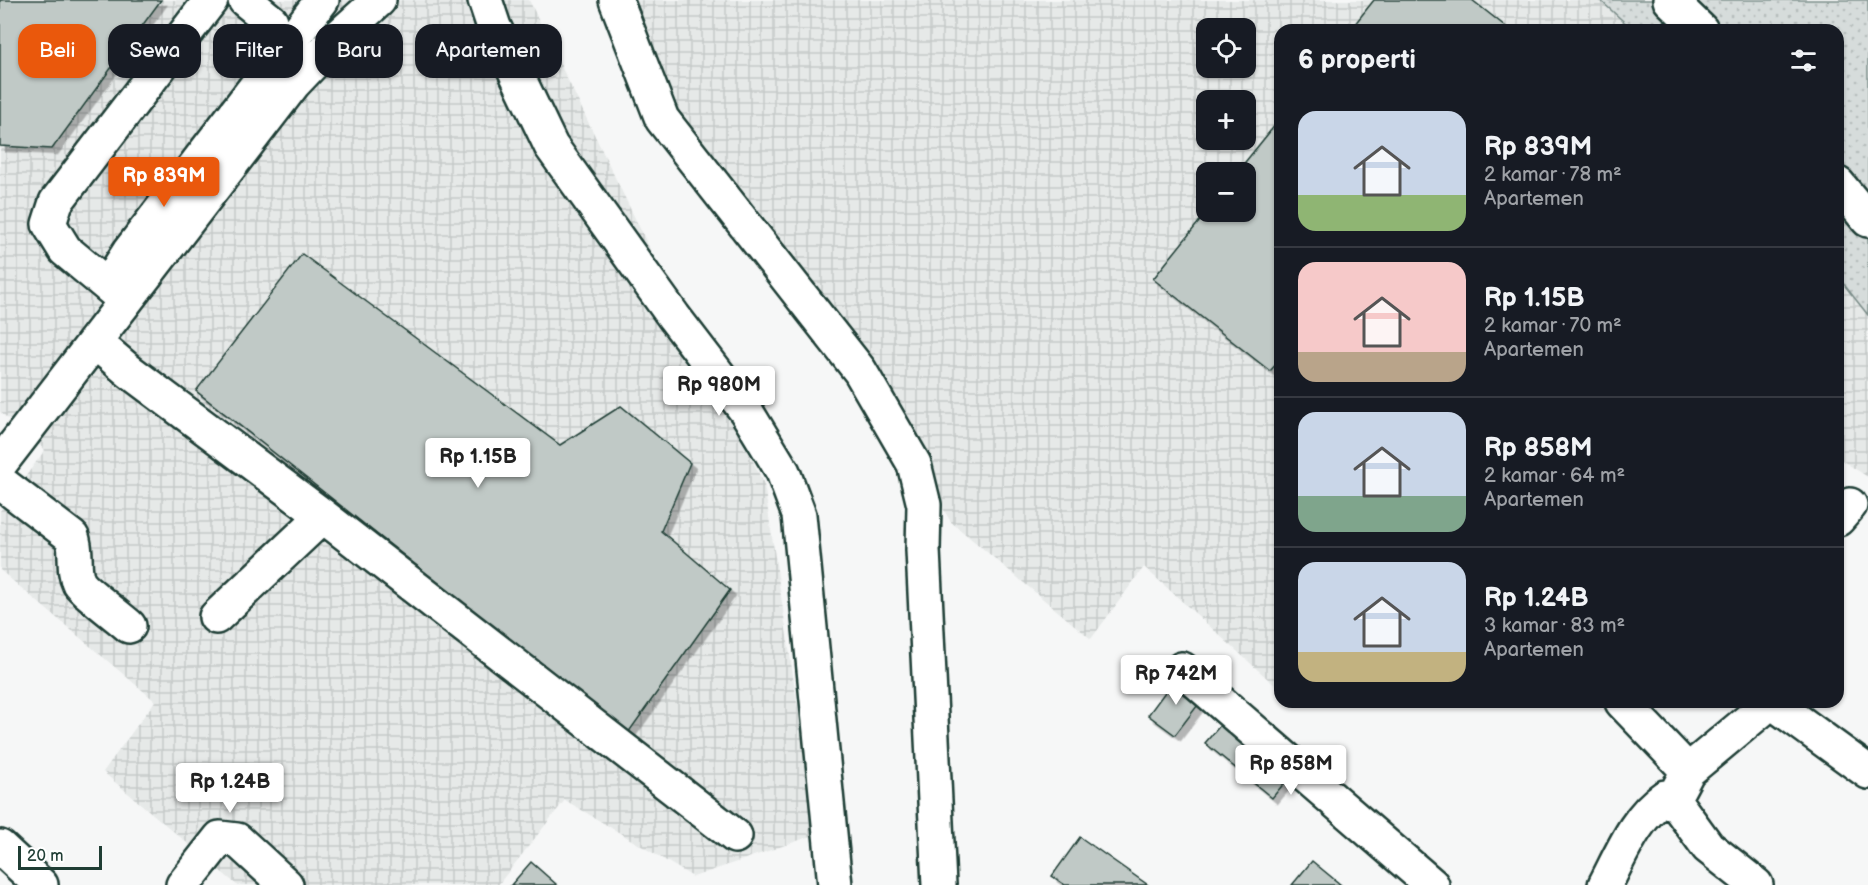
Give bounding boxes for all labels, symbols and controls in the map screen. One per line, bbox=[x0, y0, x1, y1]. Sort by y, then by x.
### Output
map controls bbox=[1196, 18, 1256, 222]
button: locate bbox=[1196, 18, 1256, 78]
chip: Beli bbox=[18, 24, 96, 78]
chip: Sewa bbox=[108, 24, 201, 78]
chip: Filter bbox=[213, 24, 303, 78]
chip: Baru bbox=[315, 24, 403, 78]
chip: Apartemen bbox=[415, 24, 562, 78]
icon: filters bbox=[1787, 44, 1820, 77]
text: 6 properti bbox=[1298, 45, 1416, 76]
button: + bbox=[1196, 90, 1256, 150]
text: Rp 839M bbox=[1484, 132, 1592, 163]
icon: home bbox=[1346, 135, 1418, 207]
pin: Rp 839M bbox=[109, 157, 219, 208]
button: − bbox=[1196, 162, 1256, 222]
text: 2 kamar · 78 m² bbox=[1484, 163, 1622, 187]
text: Rp 839M bbox=[122, 164, 206, 188]
text: Apartemen bbox=[1484, 187, 1584, 211]
text: Rp 1.15B bbox=[1484, 283, 1585, 314]
icon: home bbox=[1346, 286, 1418, 358]
text: 2 kamar · 70 m² bbox=[1484, 314, 1622, 338]
text: Apartemen bbox=[1484, 338, 1584, 362]
pin: Rp 980M bbox=[664, 366, 774, 417]
text: Rp 980M bbox=[677, 373, 761, 397]
text: Rp 858M bbox=[1484, 433, 1592, 464]
icon: home bbox=[1346, 436, 1418, 508]
pin: Rp 1.15B bbox=[416, 438, 540, 489]
text: Rp 1.15B bbox=[439, 445, 517, 469]
text: 2 kamar · 64 m² bbox=[1484, 464, 1625, 488]
text: Apartemen bbox=[1484, 488, 1584, 512]
text: Rp 1.24B bbox=[1484, 583, 1589, 614]
icon: home bbox=[1346, 586, 1418, 658]
text: 3 kamar · 83 m² bbox=[1484, 614, 1625, 638]
text: Apartemen bbox=[1484, 638, 1584, 662]
pin: Rp 742M bbox=[1121, 655, 1231, 706]
text: Rp 742M bbox=[1135, 662, 1217, 686]
pin: Rp 858M bbox=[1236, 745, 1346, 796]
text: Rp 858M bbox=[1249, 752, 1333, 776]
pin: Rp 1.24B bbox=[168, 763, 292, 814]
text: Rp 1.24B bbox=[190, 770, 270, 794]
scale bar bbox=[18, 843, 102, 870]
text: 20 m bbox=[27, 847, 63, 866]

